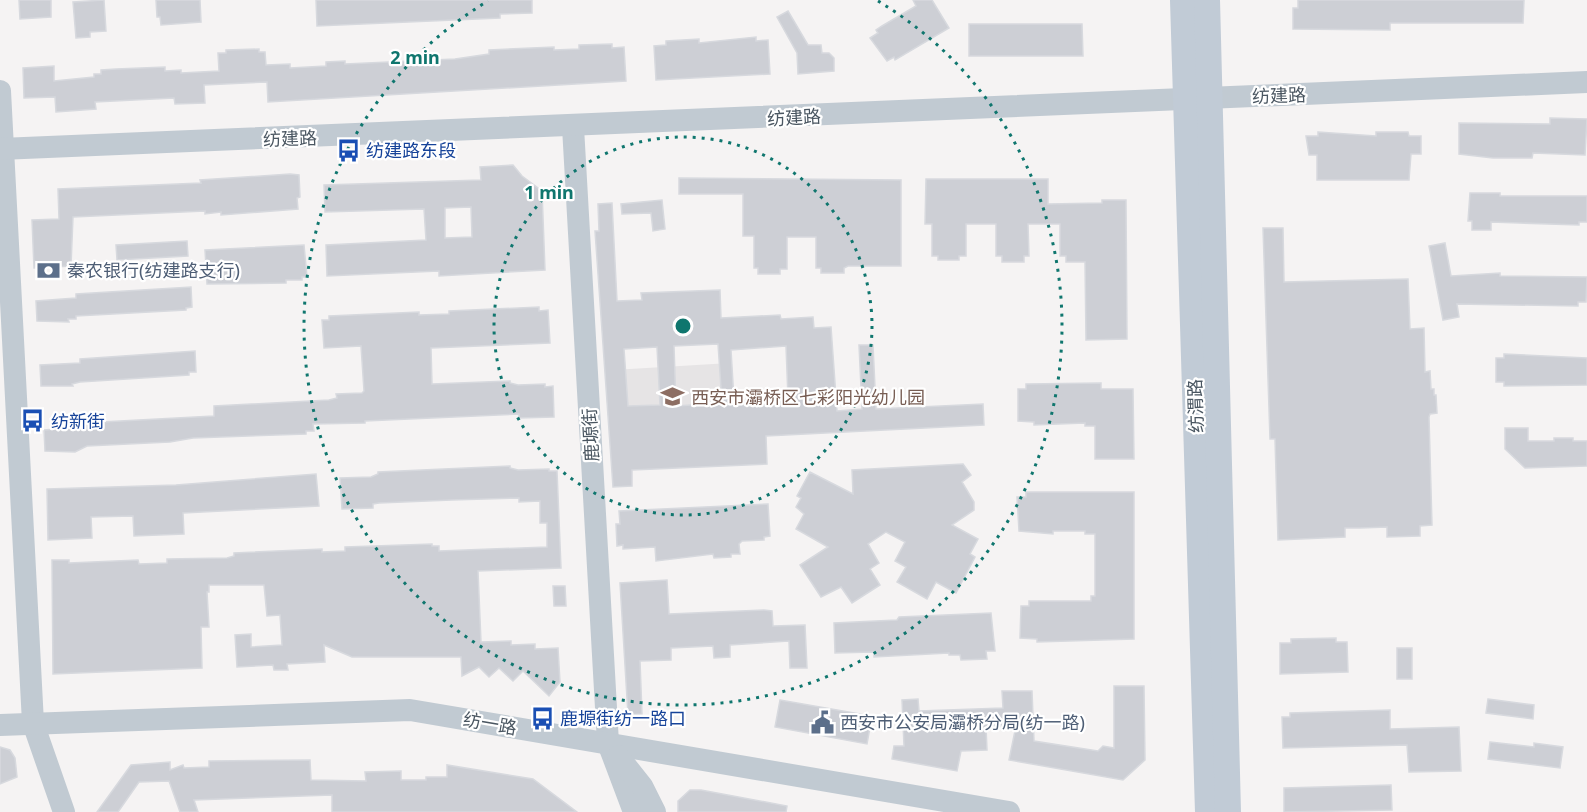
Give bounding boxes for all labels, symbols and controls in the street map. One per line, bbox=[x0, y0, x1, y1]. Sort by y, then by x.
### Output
text: 2 min bbox=[390, 45, 440, 69]
street label: 纺建路 bbox=[1252, 82, 1306, 108]
street label: 纺建路 bbox=[766, 104, 822, 130]
street label: 纺建路 bbox=[263, 125, 317, 151]
bus stop icon: 纺建路东段 bbox=[335, 137, 361, 163]
place label: 纺建路东段 bbox=[366, 138, 456, 162]
text: 1 min bbox=[524, 180, 574, 204]
bank icon: 秦农银行(纺建路支行) bbox=[36, 257, 62, 283]
place label: 秦农银行(纺建路支行) bbox=[67, 258, 240, 282]
centre of rings bbox=[673, 316, 693, 336]
street label: 纺渭路 bbox=[1182, 379, 1208, 433]
school or university icon: 西安市灞桥区七彩阳光幼儿园 bbox=[660, 384, 686, 410]
place label: 西安市灞桥区七彩阳光幼儿园 bbox=[691, 385, 925, 409]
street label: 鹿塬街 bbox=[577, 407, 603, 463]
bus stop icon: 纺新街 bbox=[20, 408, 46, 434]
place label: 纺新街 bbox=[51, 409, 105, 433]
bus stop icon: 鹿塬街纺一路口 bbox=[529, 705, 555, 731]
street label: 纺一路 bbox=[461, 706, 519, 740]
place label: 鹿塬街纺一路口 bbox=[560, 706, 686, 730]
public building icon: 西安市公安局灞桥分局(纺一路) bbox=[809, 709, 835, 735]
place label: 西安市公安局灞桥分局(纺一路) bbox=[840, 710, 1085, 734]

